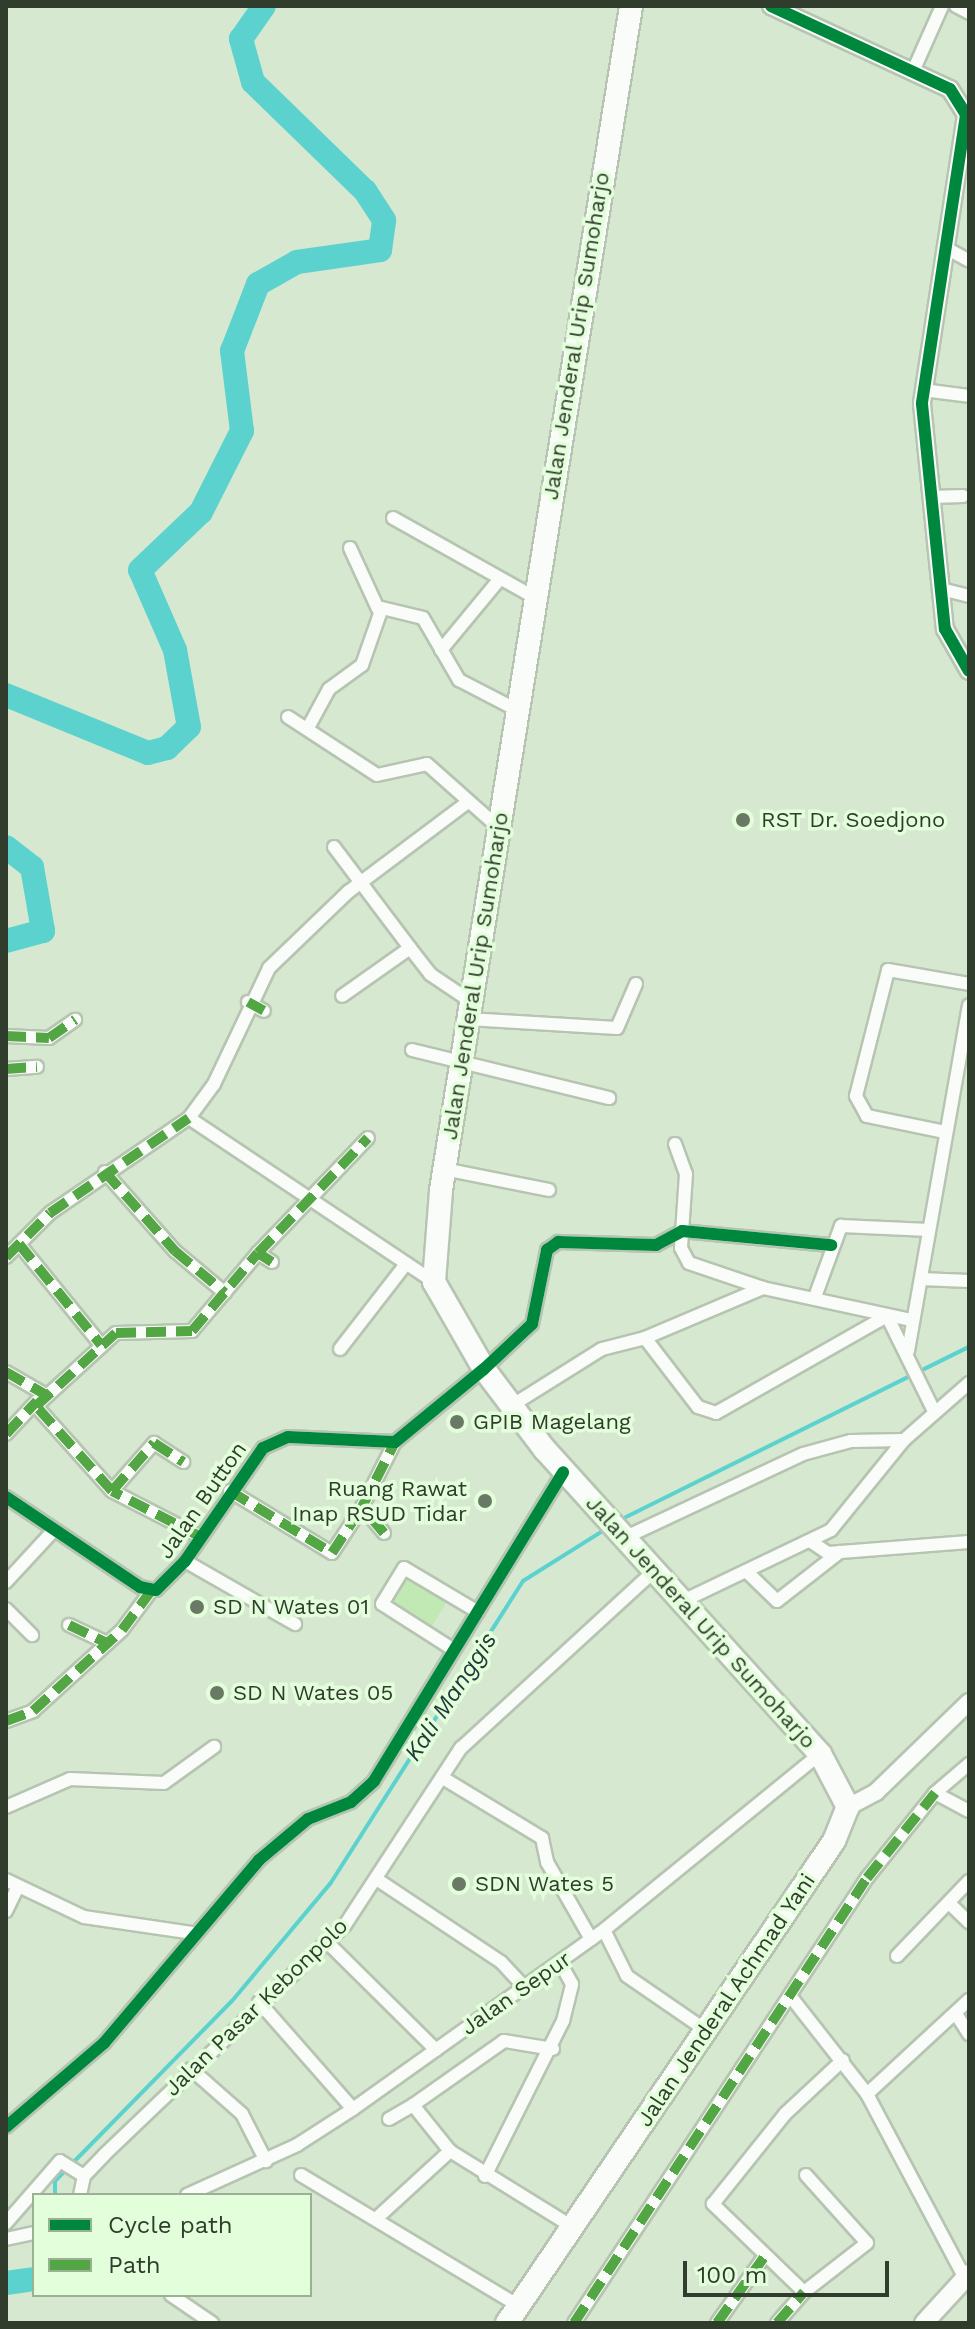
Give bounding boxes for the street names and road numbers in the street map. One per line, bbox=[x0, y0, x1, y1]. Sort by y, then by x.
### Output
street label: Jalan Jenderal Urip Sumoharjo bbox=[537, 170, 615, 502]
street label: Jalan Jenderal Urip Sumoharjo bbox=[436, 810, 514, 1142]
street label: Jalan Button bbox=[152, 1436, 252, 1564]
street label: Jalan Jenderal Urip Sumoharjo bbox=[580, 1490, 822, 1754]
street label: Jalan Jenderal Achmad Yani bbox=[630, 1867, 822, 2133]
street label: Jalan Pasar Kebonpolo bbox=[159, 1912, 353, 2102]
street label: Jalan Sepur bbox=[456, 1945, 576, 2041]

